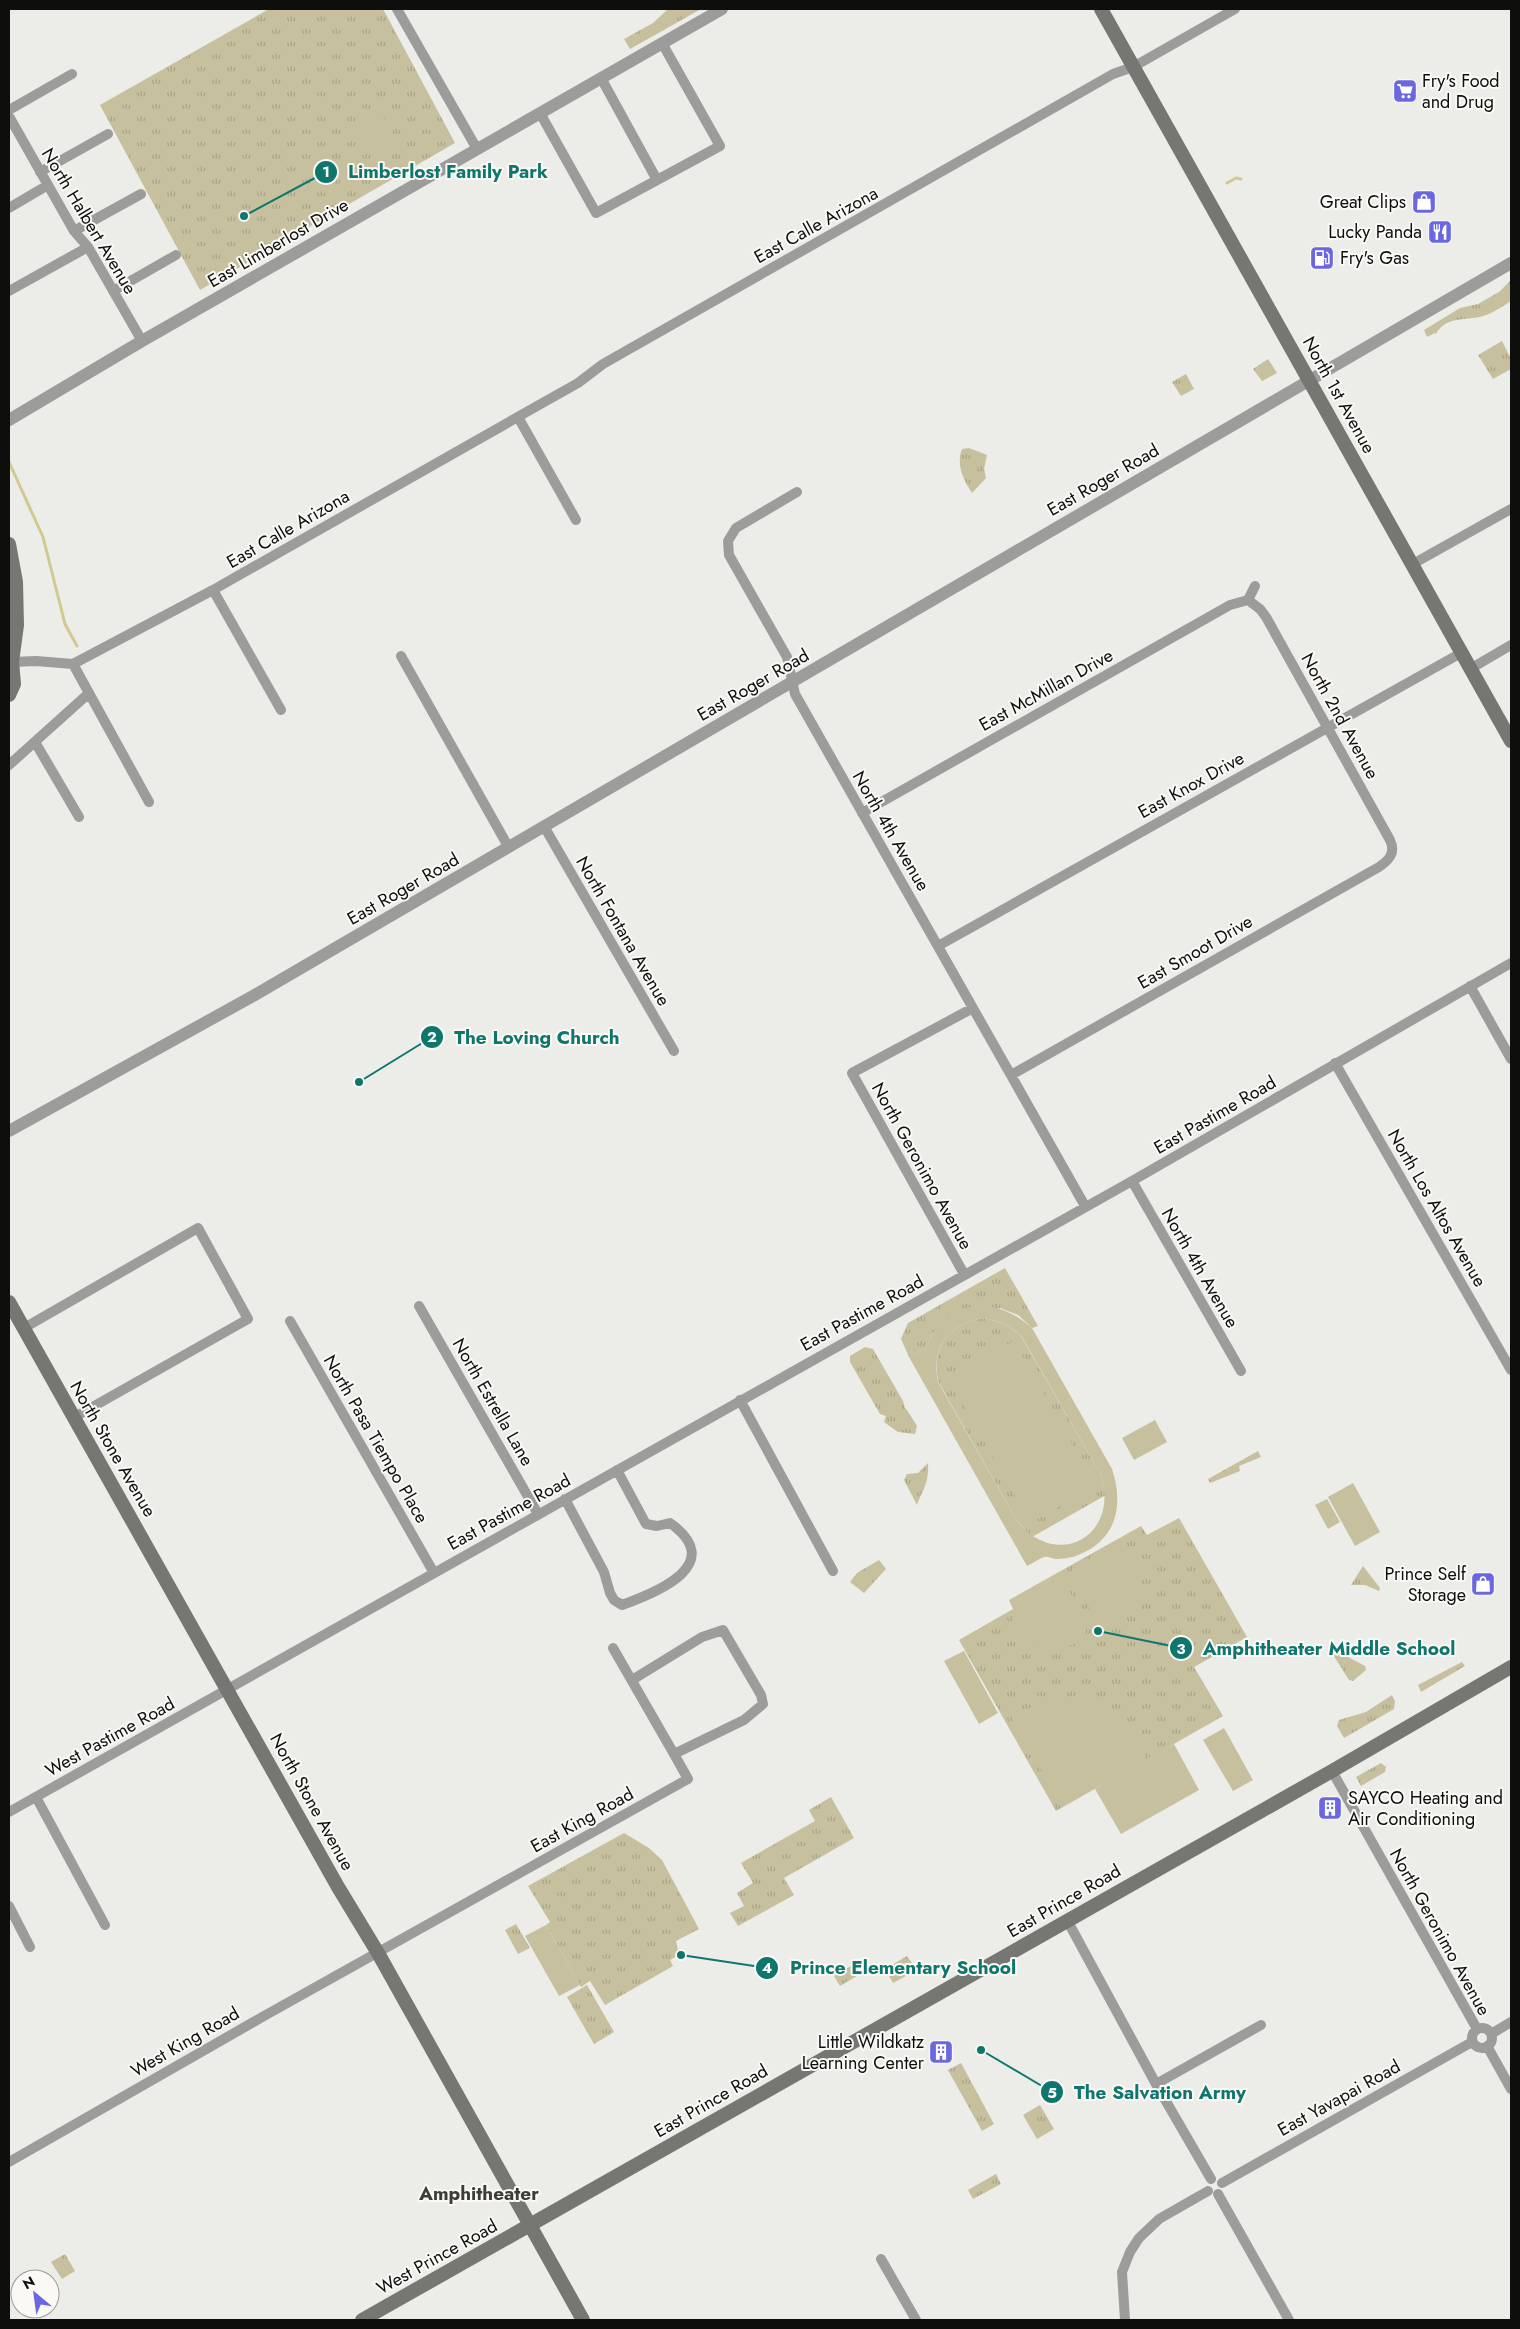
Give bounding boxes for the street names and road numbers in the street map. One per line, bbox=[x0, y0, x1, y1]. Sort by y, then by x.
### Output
street label: North Halbert Avenue bbox=[35, 143, 143, 299]
street label: East Calle Arizona bbox=[749, 180, 883, 270]
street label: East Limberlost Drive bbox=[203, 192, 353, 294]
street label: North 1st Avenue bbox=[1296, 332, 1382, 458]
street label: East Roger Road bbox=[1042, 437, 1164, 523]
street label: East Calle Arizona bbox=[222, 483, 354, 575]
street label: East Roger Road bbox=[692, 642, 814, 728]
street label: East McMillan Drive bbox=[974, 642, 1118, 738]
street label: North 2nd Avenue bbox=[1295, 648, 1385, 784]
street label: East Knox Drive bbox=[1133, 745, 1249, 825]
street label: North 4th Avenue bbox=[846, 766, 936, 896]
street label: East Roger Road bbox=[342, 846, 464, 932]
street label: North Fontana Avenue bbox=[569, 851, 677, 1011]
street label: East Smoot Drive bbox=[1133, 909, 1257, 995]
street label: East Pastime Road bbox=[1149, 1069, 1281, 1161]
street label: North Geronimo Avenue bbox=[865, 1078, 979, 1254]
street label: North Los Altos Avenue bbox=[1381, 1124, 1493, 1292]
street label: North 4th Avenue bbox=[1155, 1203, 1245, 1333]
street label: East Pastime Road bbox=[796, 1268, 928, 1358]
street label: North Estrella Lane bbox=[446, 1333, 540, 1471]
street label: North Pasa Tiempo Place bbox=[317, 1350, 435, 1528]
street label: North Stone Avenue bbox=[63, 1376, 163, 1522]
street label: East Pastime Road bbox=[443, 1467, 575, 1557]
street label: West Pastime Road bbox=[41, 1691, 179, 1783]
street label: North Stone Avenue bbox=[263, 1729, 361, 1875]
street label: East King Road bbox=[526, 1781, 638, 1859]
street label: North Geronimo Avenue bbox=[1383, 1844, 1497, 2020]
street label: East Prince Road bbox=[1002, 1858, 1126, 1944]
street label: West King Road bbox=[126, 2000, 244, 2084]
street label: East Yavapai Road bbox=[1273, 2053, 1405, 2143]
street label: East Prince Road bbox=[649, 2058, 773, 2144]
street label: West Prince Road bbox=[372, 2213, 502, 2301]

